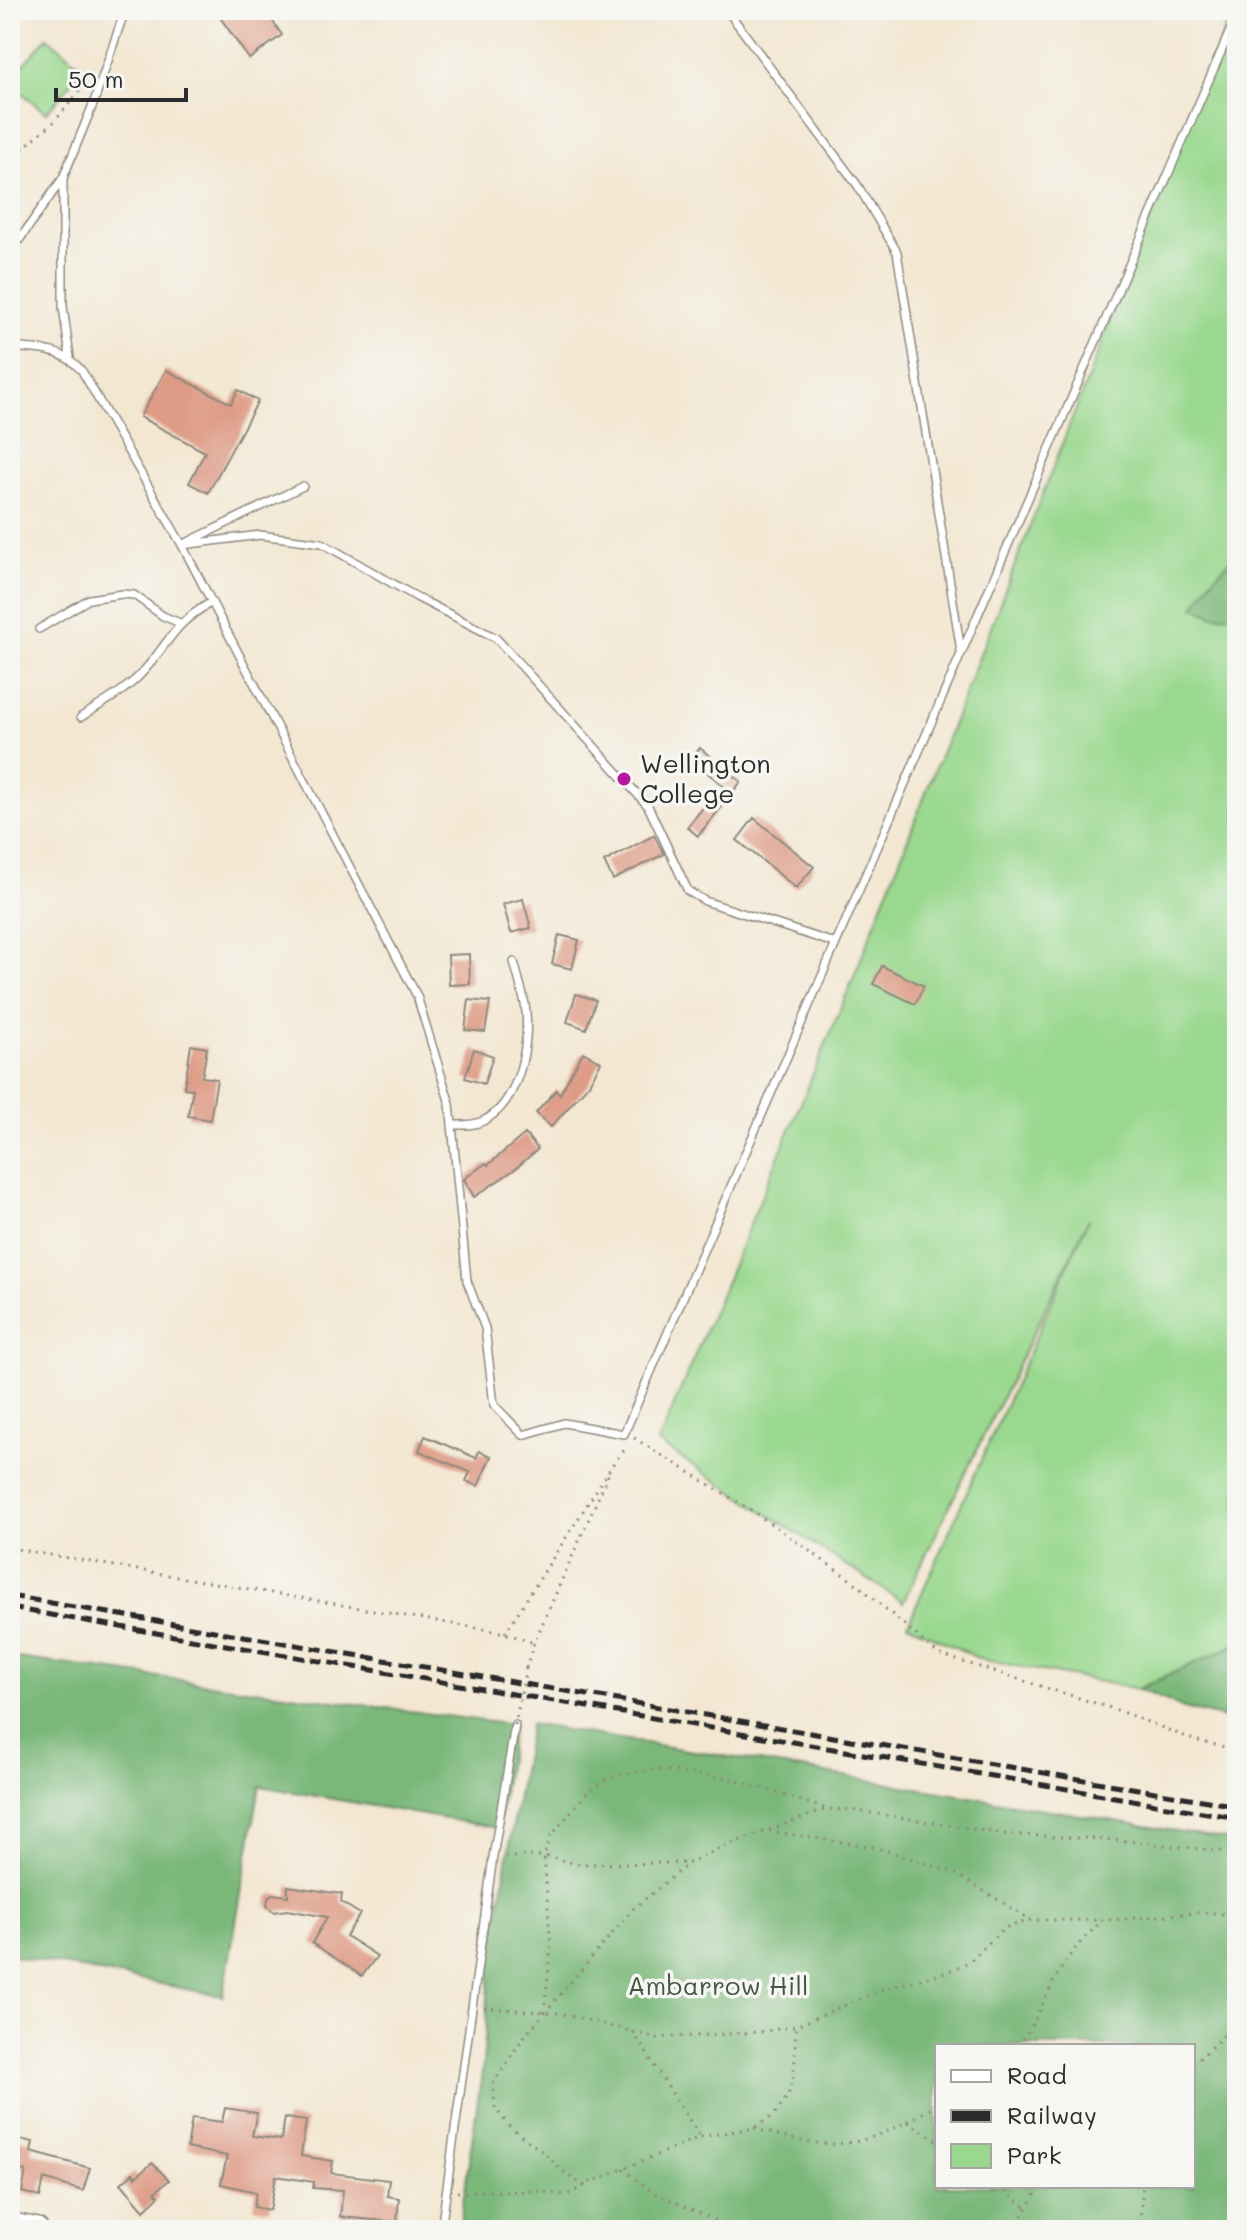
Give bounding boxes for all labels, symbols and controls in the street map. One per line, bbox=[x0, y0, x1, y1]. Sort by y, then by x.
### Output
scale bar bbox=[56, 52, 186, 102]
text: 50 m bbox=[68, 63, 124, 94]
place label: Wellington College bbox=[640, 746, 771, 810]
marker: Wellington College bbox=[615, 770, 633, 788]
park label: Ambarrow Hill bbox=[627, 1968, 809, 2002]
legend bbox=[935, 2044, 1195, 2188]
text: Road bbox=[1007, 2059, 1067, 2090]
text: Railway bbox=[1007, 2099, 1097, 2130]
text: Park bbox=[1007, 2139, 1061, 2170]

